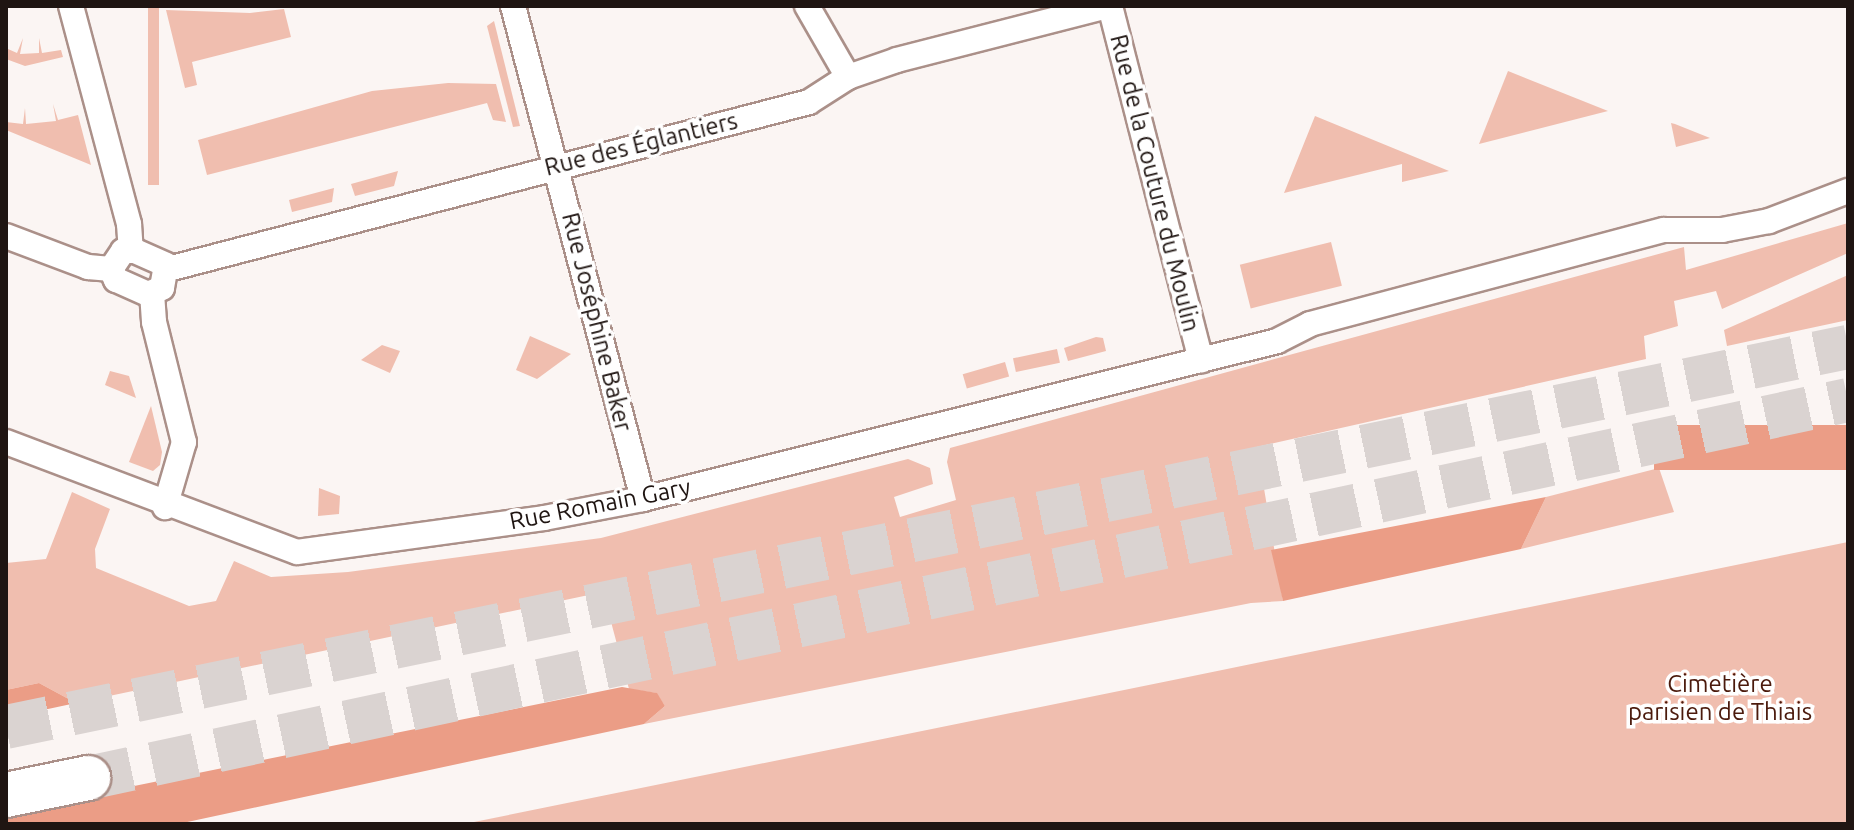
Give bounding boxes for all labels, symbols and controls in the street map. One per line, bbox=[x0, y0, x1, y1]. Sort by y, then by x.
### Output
street label: Rue de la Couture du Moulin bbox=[1104, 31, 1206, 335]
street label: Rue des Églantiers bbox=[541, 106, 741, 182]
street label: Rue Joséphine Baker bbox=[556, 210, 638, 434]
street label: Rue Romain Gary bbox=[507, 472, 693, 536]
park label: Cimetière parisien de Thiais bbox=[1628, 670, 1812, 726]

